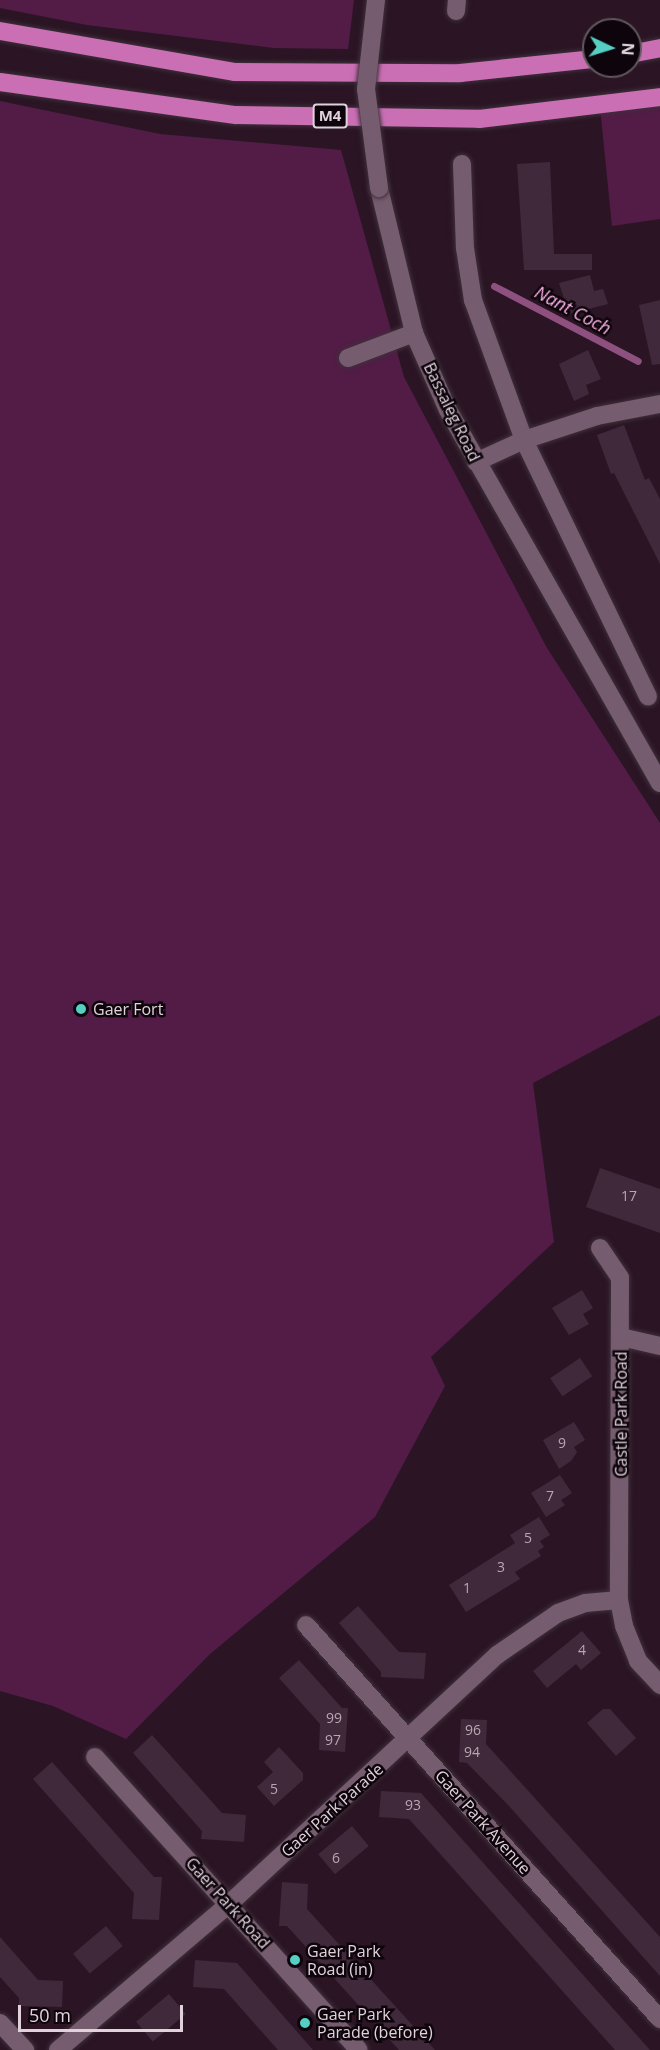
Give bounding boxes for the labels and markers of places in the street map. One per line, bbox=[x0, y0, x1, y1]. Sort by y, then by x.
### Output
place label: Gaer Fort bbox=[93, 999, 163, 1019]
marker: Gaer Fort bbox=[74, 1002, 88, 1016]
place label: Gaer Park Road (in) bbox=[307, 1941, 381, 1979]
marker: Gaer Park Road (in) bbox=[288, 1953, 302, 1967]
place label: Gaer Park Parade (before) bbox=[317, 2004, 433, 2042]
marker: Gaer Park Parade (before) bbox=[298, 2016, 312, 2030]

